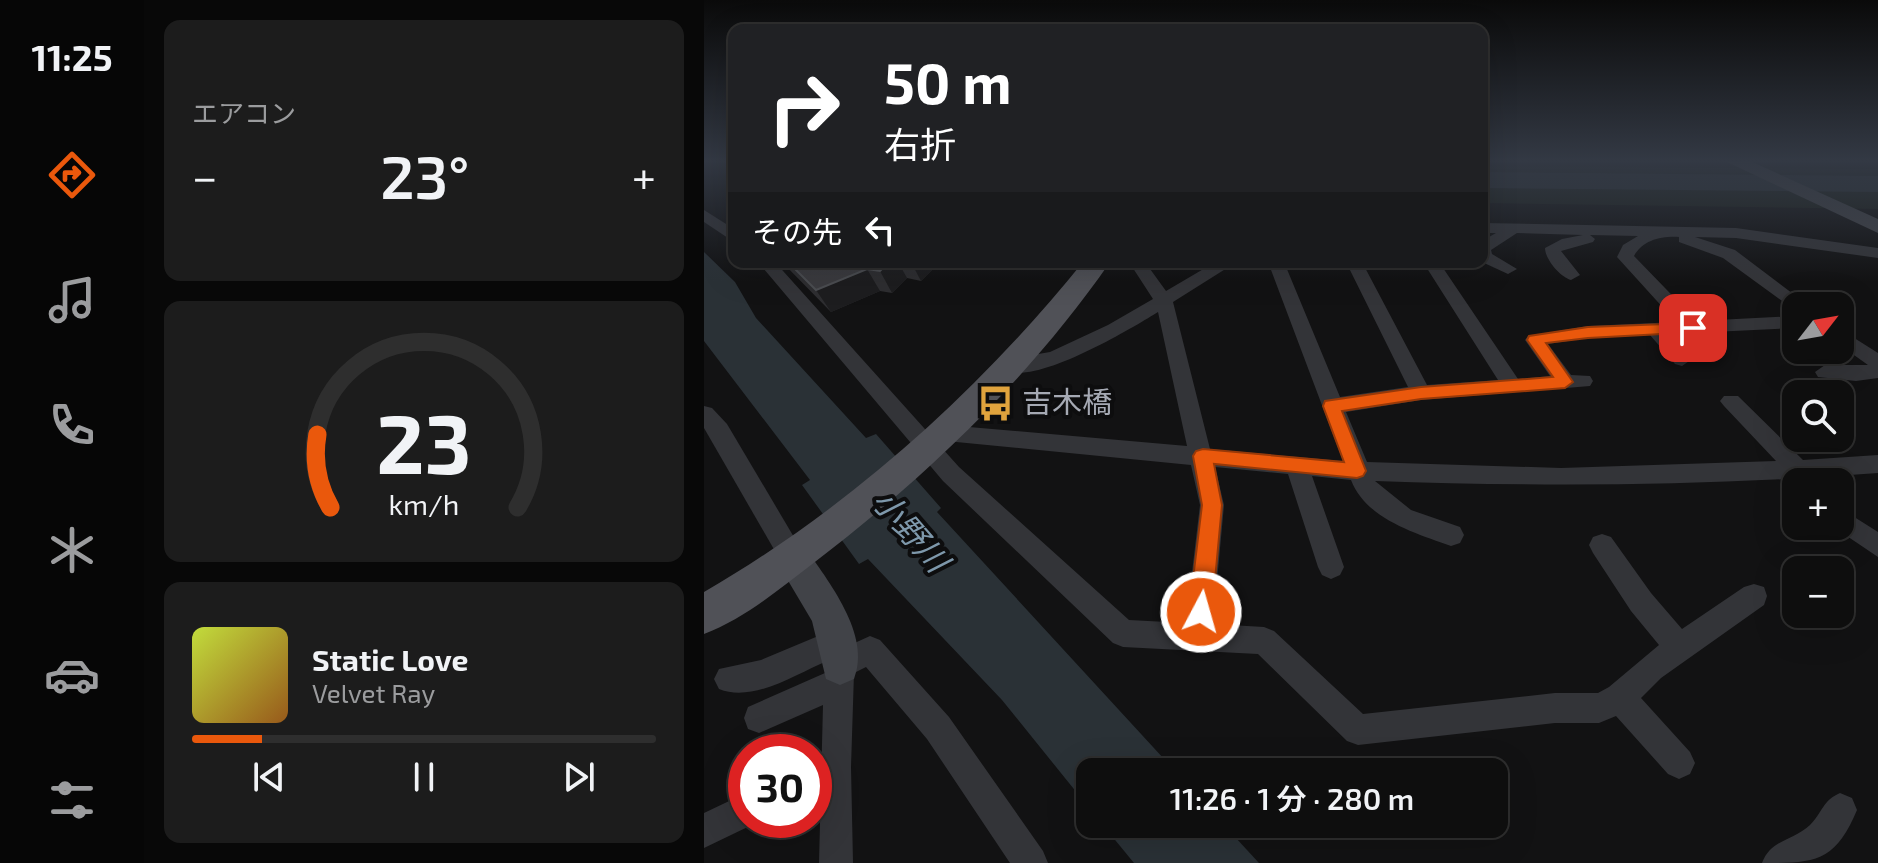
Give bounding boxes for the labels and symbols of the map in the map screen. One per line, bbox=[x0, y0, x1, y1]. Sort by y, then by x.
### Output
north arrow bbox=[1782, 292, 1854, 364]
pin bbox=[1659, 294, 1727, 362]
place label: 吉木橋 bbox=[1022, 383, 1112, 419]
bus stop icon: 吉木橋 bbox=[977, 384, 1015, 422]
water label: 小野川 bbox=[866, 481, 959, 581]
position arrow bbox=[1159, 570, 1243, 654]
speed limit sign: 30 bbox=[728, 734, 832, 838]

